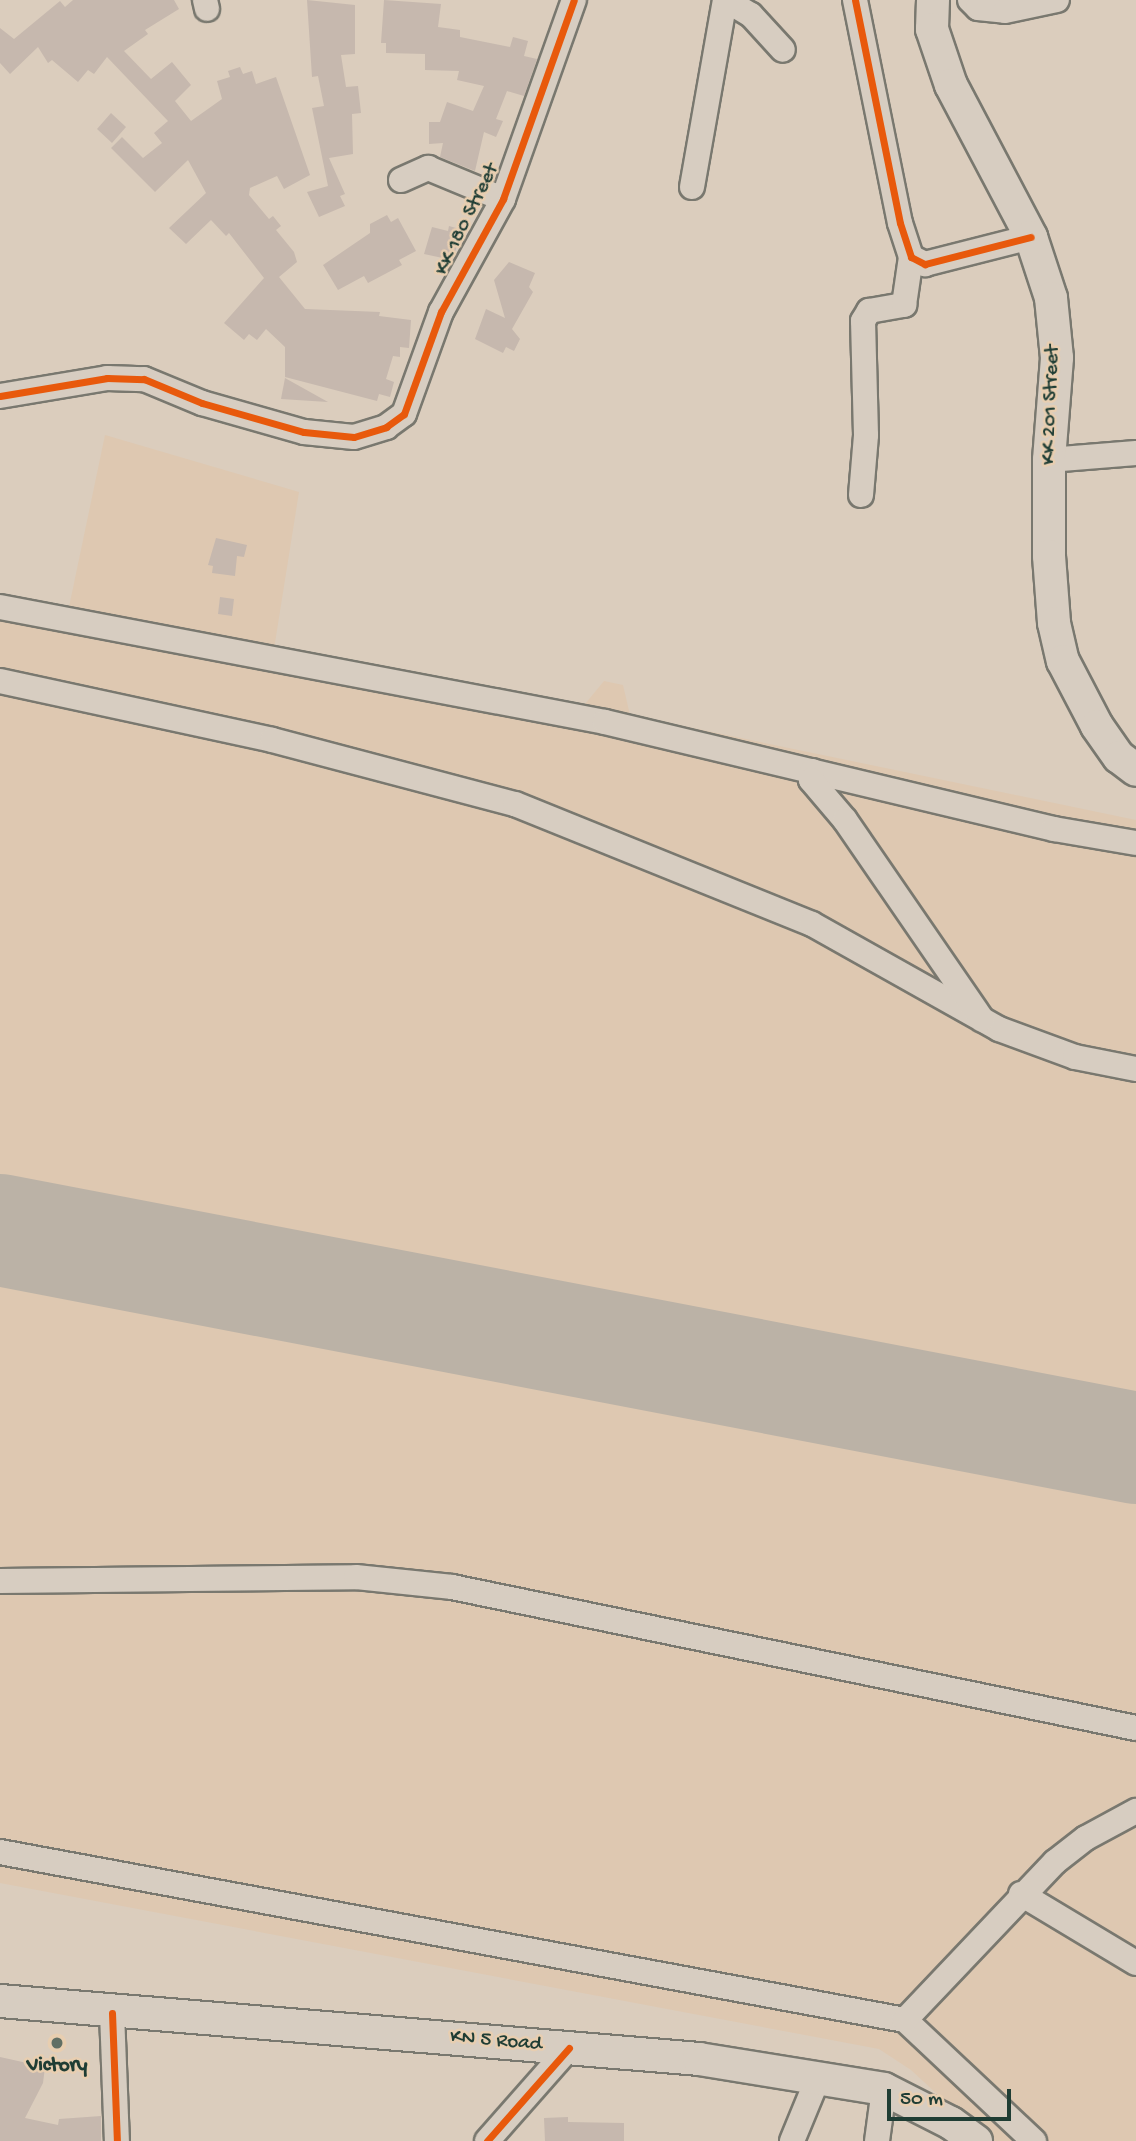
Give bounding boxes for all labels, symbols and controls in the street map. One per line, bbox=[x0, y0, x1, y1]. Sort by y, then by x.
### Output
street label: KK 180 Street bbox=[430, 160, 506, 280]
street label: KK 201 Street bbox=[1037, 345, 1067, 465]
street label: KN 5 Road bbox=[449, 2025, 543, 2059]
marker: Victory bbox=[49, 2035, 65, 2051]
place label: Victory bbox=[27, 2054, 87, 2080]
scale bar bbox=[891, 2074, 1015, 2118]
text: 50 m bbox=[900, 2088, 943, 2113]

